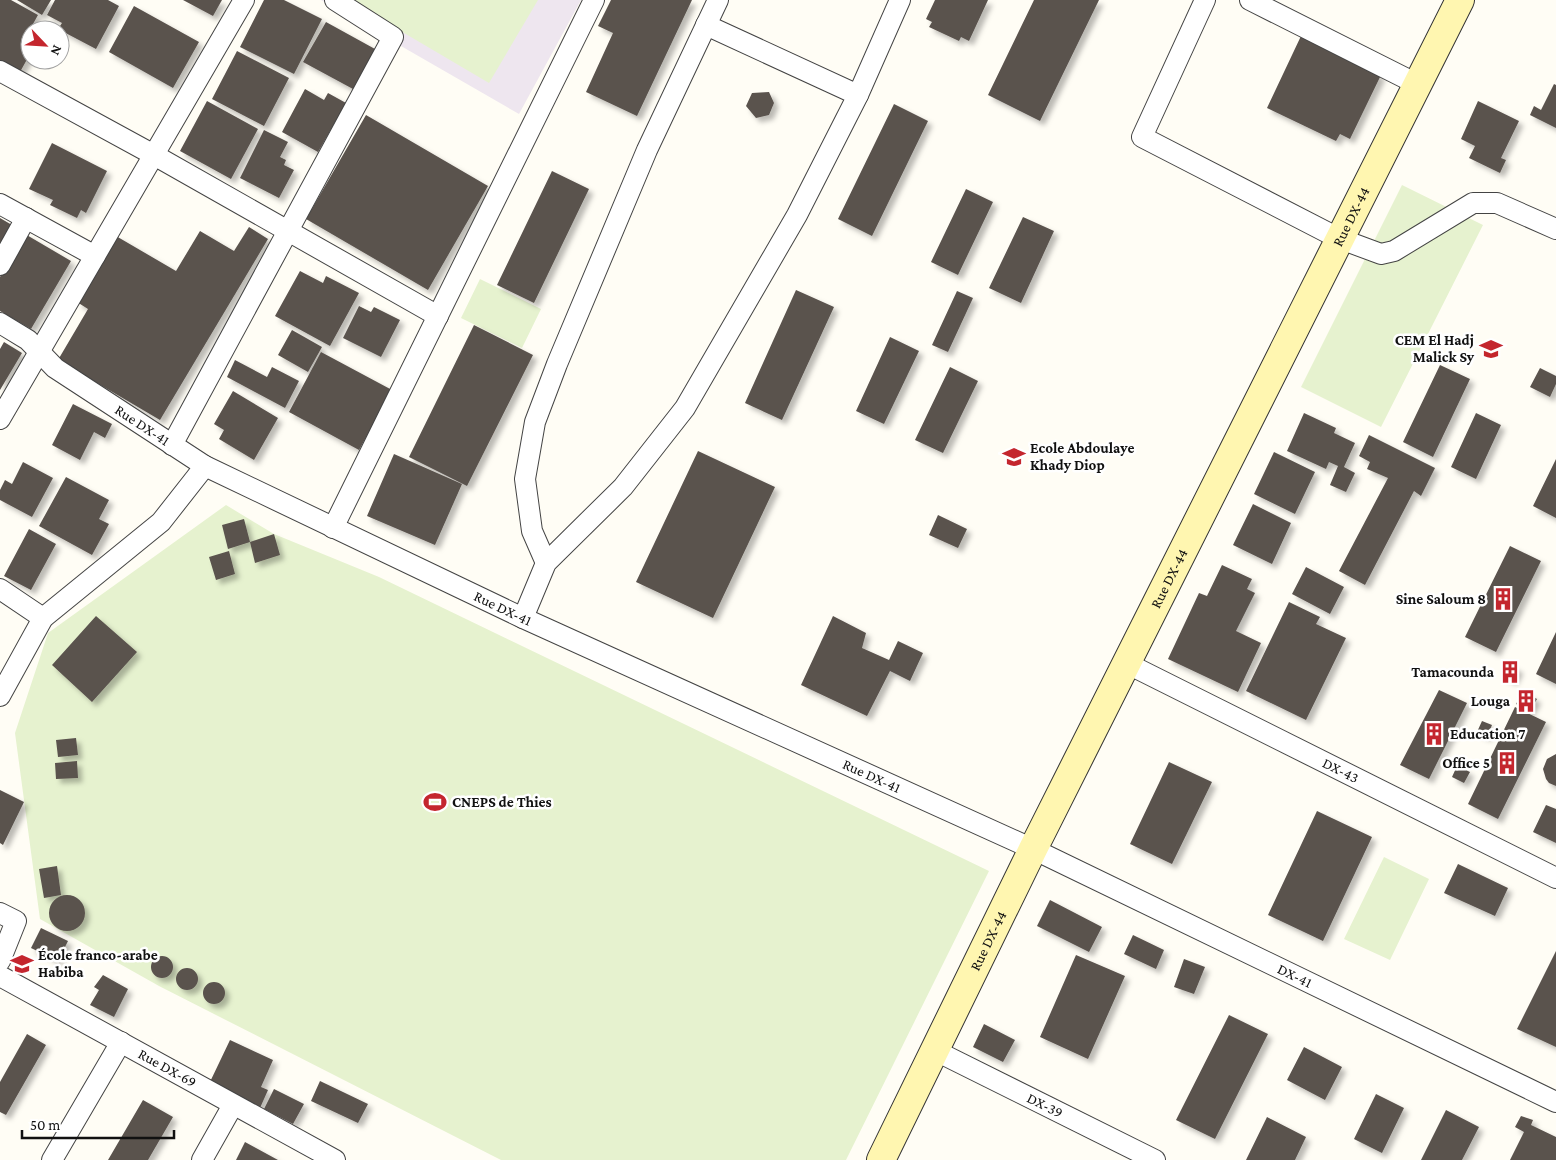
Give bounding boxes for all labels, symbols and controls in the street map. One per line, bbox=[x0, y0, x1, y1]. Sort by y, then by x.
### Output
north arrow bbox=[20, 20, 70, 70]
text: N bbox=[47, 43, 66, 59]
street label: Rue DX-44 bbox=[1329, 184, 1373, 249]
place label: CEM El Hadj Malick Sy bbox=[1395, 332, 1475, 365]
school or university icon: CEM El Hadj Malick Sy bbox=[1478, 336, 1504, 362]
street label: Rue DX-41 bbox=[112, 401, 173, 449]
place label: Ecole Abdoulaye Khady Diop bbox=[1030, 440, 1134, 473]
school or university icon: Ecole Abdoulaye Khady Diop bbox=[1001, 444, 1027, 470]
street label: Rue DX-44 bbox=[1147, 546, 1191, 611]
building icon: Sine Saloum 8 bbox=[1490, 586, 1516, 612]
street label: Rue DX-41 bbox=[472, 588, 534, 629]
place label: Sine Saloum 8 bbox=[1396, 591, 1486, 607]
building icon: Tamacounda bbox=[1497, 659, 1523, 685]
place label: Tamacounda bbox=[1411, 664, 1495, 680]
building icon: Louga bbox=[1513, 688, 1539, 714]
place label: Louga bbox=[1471, 693, 1511, 709]
building icon: Education 7 bbox=[1421, 721, 1447, 747]
place label: Education 7 bbox=[1450, 726, 1526, 742]
building icon: Office 5 bbox=[1494, 750, 1520, 776]
street label: DX-43 bbox=[1320, 755, 1361, 786]
place label: Office 5 bbox=[1442, 755, 1490, 771]
street label: Rue DX-41 bbox=[840, 756, 903, 796]
sports icon: CNEPS de Thies bbox=[422, 789, 448, 815]
place label: CNEPS de Thies bbox=[452, 794, 552, 810]
street label: Rue DX-44 bbox=[967, 908, 1009, 973]
place label: École franco-arabe Habiba bbox=[38, 947, 158, 980]
school or university icon: École franco-arabe Habiba bbox=[9, 951, 35, 977]
street label: DX-41 bbox=[1275, 961, 1315, 991]
street label: Rue DX-69 bbox=[136, 1046, 199, 1090]
street label: DX-39 bbox=[1024, 1090, 1066, 1121]
scale bar bbox=[22, 1108, 175, 1140]
text: 50 m bbox=[30, 1117, 60, 1133]

